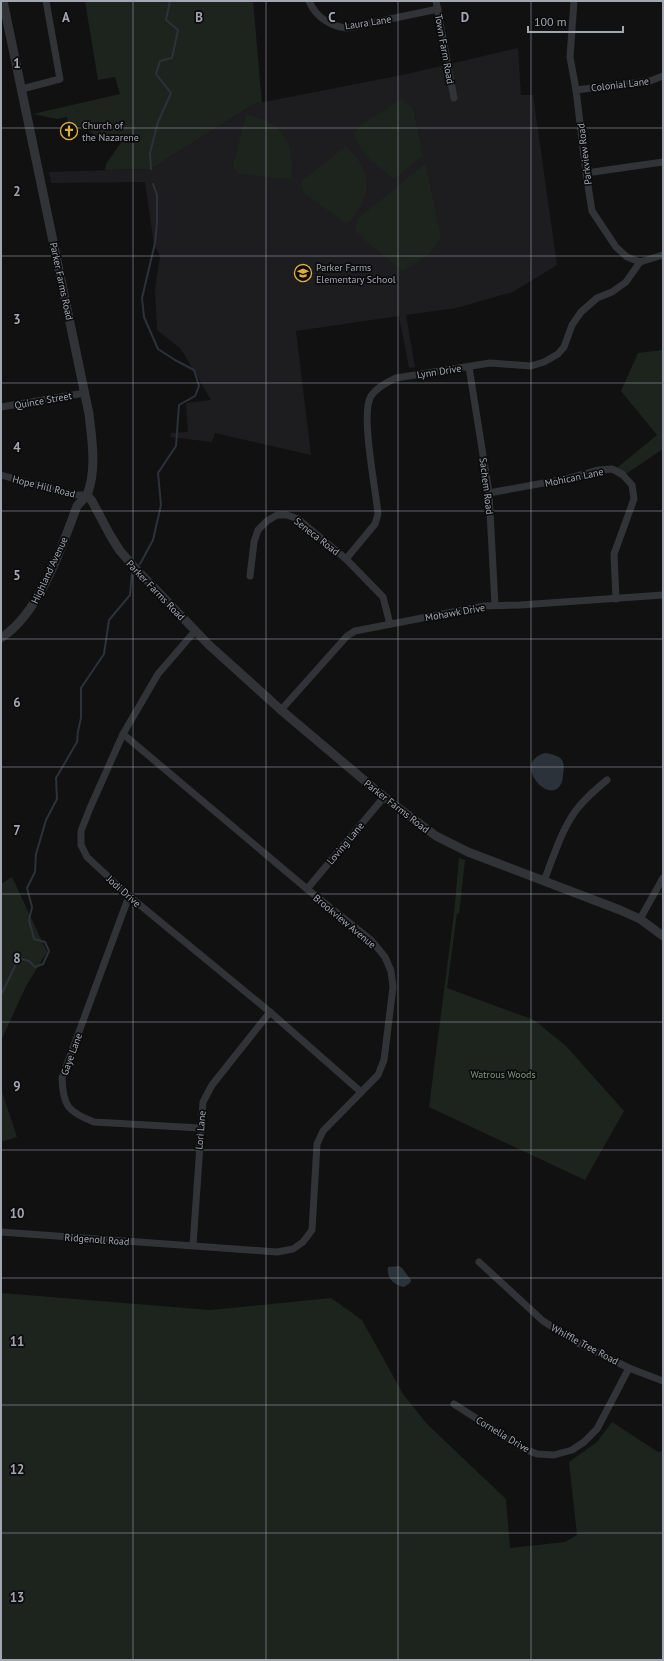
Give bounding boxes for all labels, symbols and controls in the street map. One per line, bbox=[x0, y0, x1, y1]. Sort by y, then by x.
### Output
scale bar bbox=[528, 8, 623, 34]
text: A bbox=[62, 9, 70, 26]
text: B bbox=[195, 9, 203, 26]
text: C bbox=[328, 9, 336, 26]
text: D bbox=[461, 9, 469, 26]
street label: Laura Lane bbox=[344, 12, 392, 33]
street label: Town Farm Road bbox=[432, 13, 457, 85]
text: 100 m bbox=[534, 14, 567, 29]
text: 1 bbox=[13, 55, 21, 72]
street label: Colonial Lane bbox=[590, 74, 650, 94]
place label: Church of the Nazarene bbox=[82, 119, 139, 144]
church icon: Church of the Nazarene bbox=[59, 121, 79, 141]
street label: Parkview Road bbox=[574, 123, 595, 185]
text: 2 bbox=[13, 183, 21, 200]
street label: Parker Farms Road bbox=[47, 241, 76, 321]
place label: Parker Farms Elementary School bbox=[316, 261, 396, 286]
school or university icon: Parker Farms Elementary School bbox=[293, 263, 313, 283]
text: 3 bbox=[13, 311, 21, 328]
street label: Lynn Drive bbox=[416, 362, 462, 381]
street label: Quince Street bbox=[13, 389, 73, 412]
text: 4 bbox=[13, 439, 21, 456]
street label: Sachem Road bbox=[477, 457, 496, 515]
street label: Mohican Lane bbox=[544, 465, 605, 490]
street label: Hope Hill Road bbox=[11, 472, 77, 501]
street label: Seneca Road bbox=[291, 515, 342, 558]
street label: Highland Avenue bbox=[28, 535, 71, 606]
street label: Parker Farms Road bbox=[123, 557, 188, 623]
text: 5 bbox=[13, 567, 21, 584]
street label: Mohawk Drive bbox=[424, 601, 486, 624]
text: 6 bbox=[13, 694, 21, 711]
street label: Parker Farms Road bbox=[362, 777, 432, 836]
street label: Loving Lane bbox=[324, 819, 367, 867]
text: 7 bbox=[13, 822, 21, 839]
street label: Jodi Drive bbox=[103, 872, 143, 910]
street label: Brookview Avenue bbox=[311, 891, 379, 951]
text: 8 bbox=[13, 950, 21, 967]
street label: Gaye Lane bbox=[58, 1031, 85, 1077]
park label: Watrous Woods bbox=[470, 1068, 536, 1081]
text: 9 bbox=[13, 1078, 21, 1095]
street label: Lori Lane bbox=[192, 1110, 209, 1150]
text: 10 bbox=[10, 1205, 24, 1222]
street label: Ridgenoll Road bbox=[64, 1231, 130, 1248]
street label: Whiffle Tree Road bbox=[549, 1321, 621, 1368]
text: 11 bbox=[10, 1333, 24, 1350]
street label: Cornelia Drive bbox=[474, 1413, 532, 1456]
text: 12 bbox=[10, 1461, 24, 1478]
text: 13 bbox=[10, 1589, 24, 1606]

